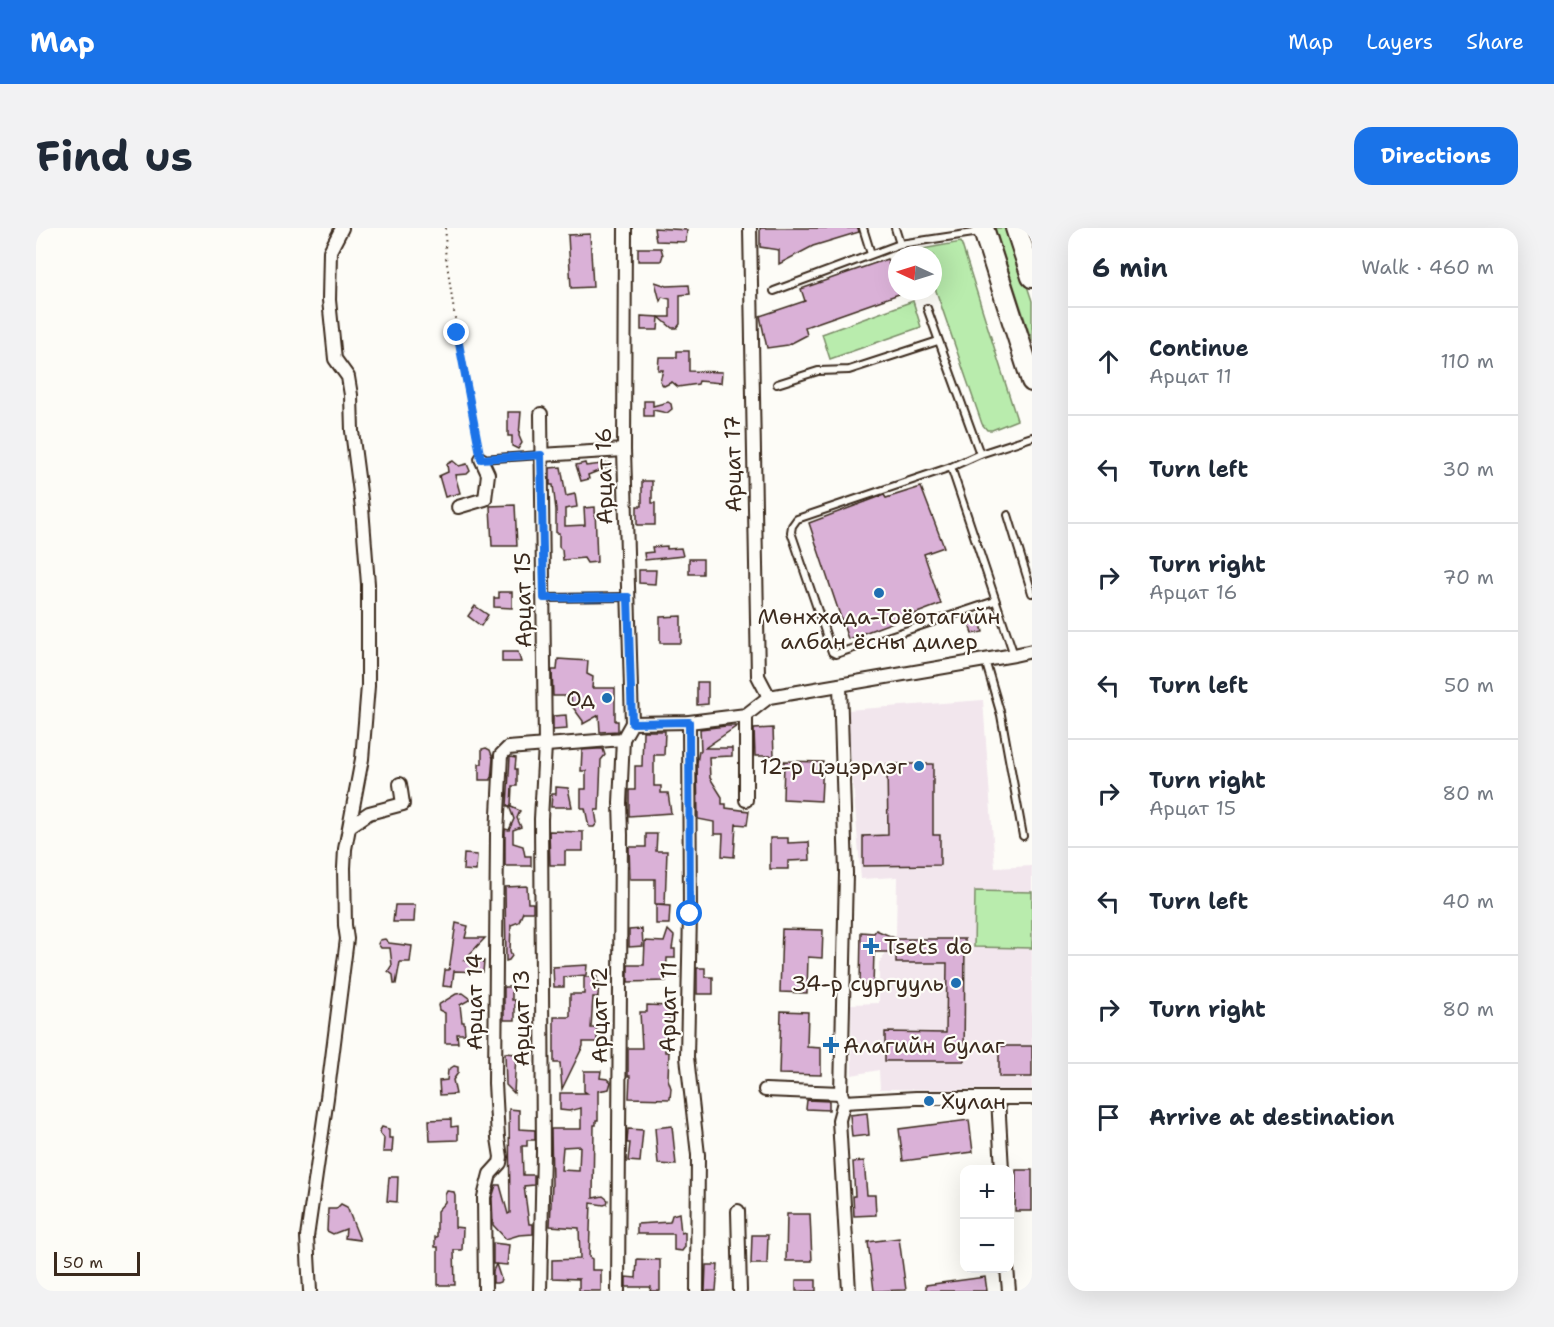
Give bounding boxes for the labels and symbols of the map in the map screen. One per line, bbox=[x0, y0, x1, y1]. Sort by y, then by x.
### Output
north arrow bbox=[888, 246, 942, 300]
route end bbox=[443, 319, 469, 345]
street label: Арцат 17 bbox=[718, 415, 748, 513]
street label: Арцат 16 bbox=[589, 427, 619, 525]
street label: Арцат 15 bbox=[508, 552, 538, 648]
marker: Мөнххада-Тоёотагийн албан ёсны дилер bbox=[872, 586, 886, 600]
place label: Мөнххада-Тоёотагийн албан ёсны дилер bbox=[757, 602, 1001, 656]
place label: Од bbox=[566, 684, 595, 713]
marker: Од bbox=[600, 691, 614, 705]
place label: 12-р цэцэрлэг bbox=[760, 752, 907, 781]
marker: 12-р цэцэрлэг bbox=[912, 759, 926, 773]
route start bbox=[676, 900, 702, 926]
place label: Tsets do bbox=[884, 932, 973, 961]
marker: Tsets do bbox=[862, 937, 880, 955]
street label: Арцат 14 bbox=[460, 953, 489, 1051]
street label: Арцат 11 bbox=[653, 961, 683, 1053]
street label: Арцат 12 bbox=[585, 967, 614, 1063]
place label: 34-р сургууль bbox=[791, 969, 944, 998]
street label: Арцат 13 bbox=[507, 970, 536, 1066]
marker: 34-р сургууль bbox=[949, 976, 963, 990]
place label: Алагийн булаг bbox=[843, 1031, 1005, 1060]
marker: Алагийн булаг bbox=[824, 1038, 838, 1052]
place label: Хулан bbox=[941, 1087, 1006, 1116]
marker: Хулан bbox=[922, 1094, 936, 1108]
scale bar bbox=[54, 1249, 140, 1276]

